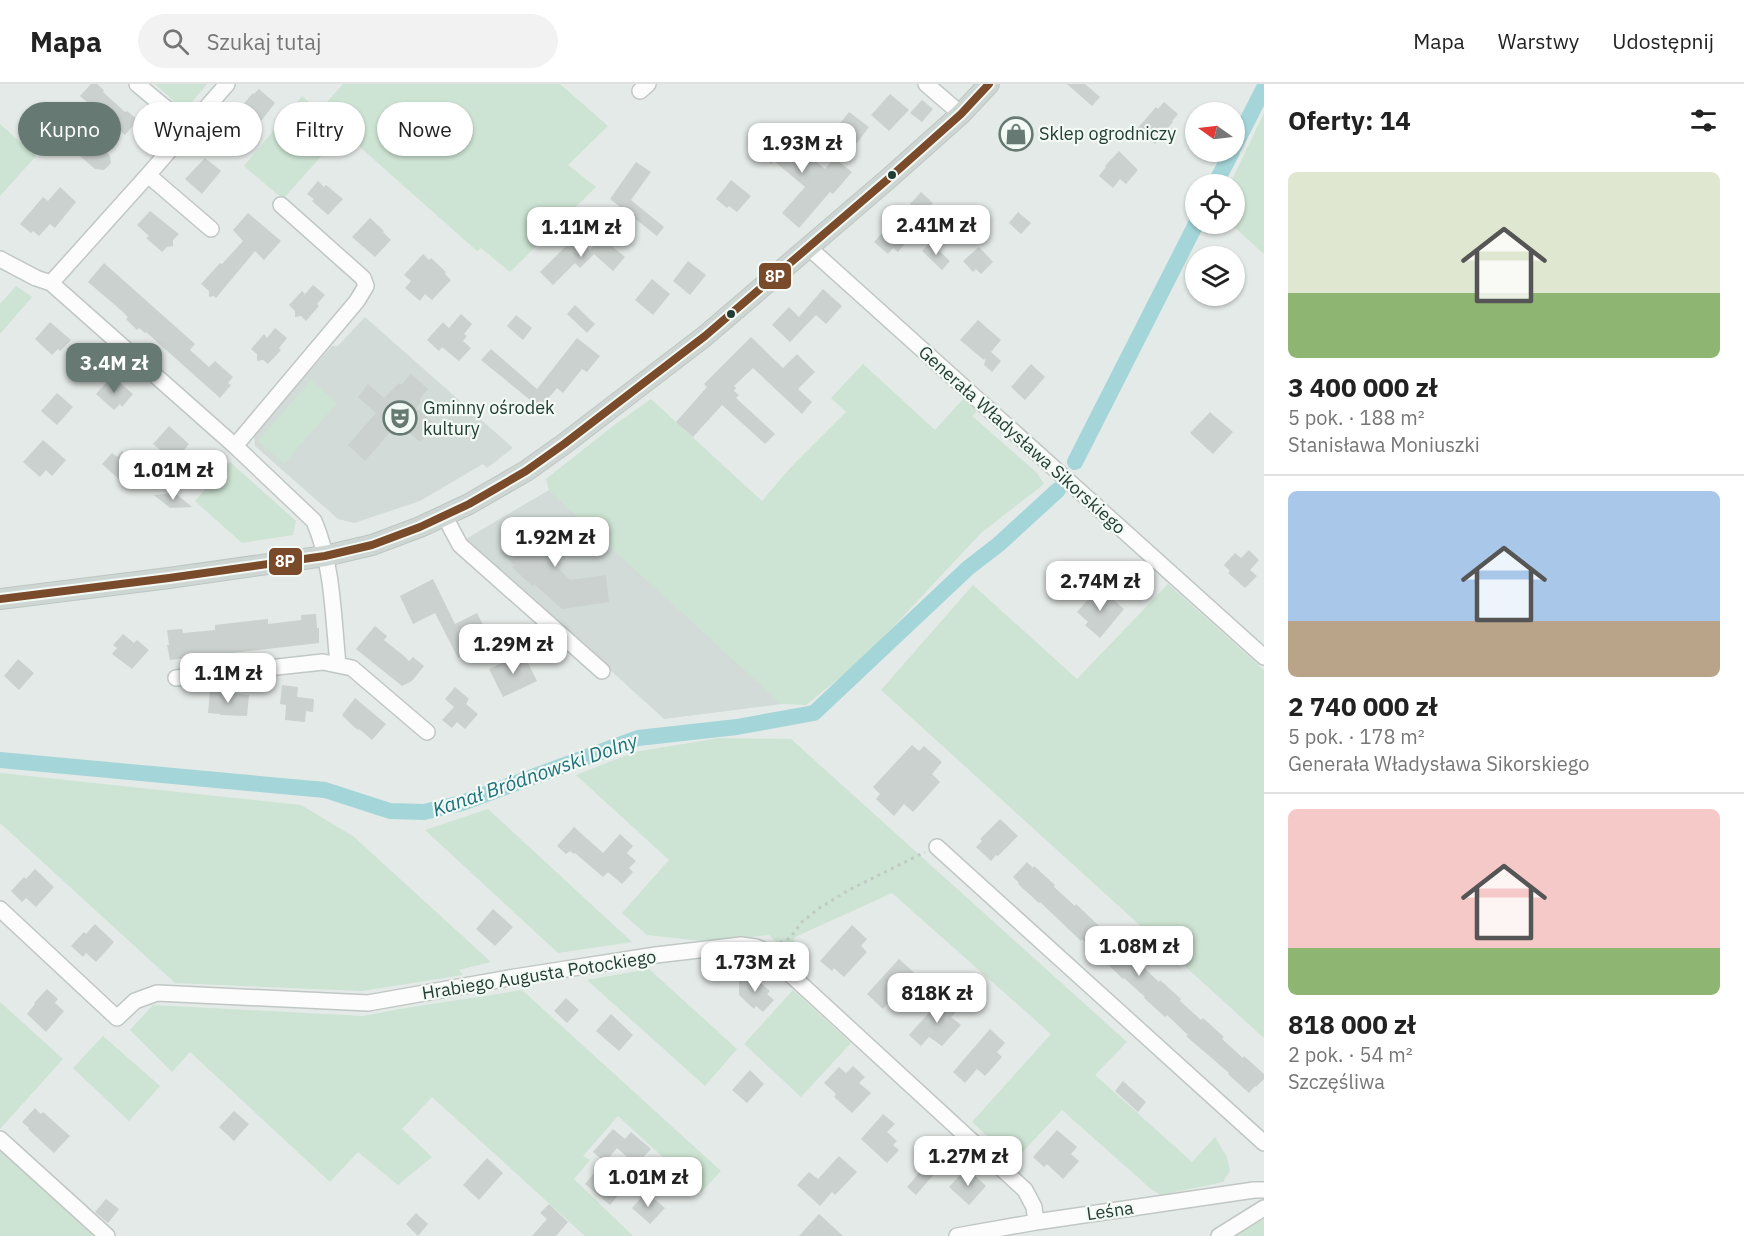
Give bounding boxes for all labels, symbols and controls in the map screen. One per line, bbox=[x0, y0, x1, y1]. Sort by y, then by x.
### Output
search box bbox=[138, 14, 558, 68]
text: Mapa bbox=[30, 23, 102, 60]
icon: search bbox=[159, 25, 192, 58]
text: Szukaj tutaj bbox=[207, 27, 321, 56]
text: Mapa bbox=[1413, 27, 1465, 55]
text: Warstwy bbox=[1498, 27, 1579, 55]
text: Udostępnij bbox=[1612, 27, 1714, 55]
chip: Kupno bbox=[18, 102, 121, 156]
chip: Wynajem bbox=[133, 102, 262, 156]
chip: Filtry bbox=[274, 102, 365, 156]
chip: Nowe bbox=[377, 102, 473, 156]
north arrow bbox=[1185, 102, 1245, 162]
map controls bbox=[1185, 102, 1245, 306]
text: Oferty: 14 bbox=[1288, 103, 1411, 137]
icon: filters bbox=[1687, 104, 1720, 137]
shop icon: Sklep ogrodniczy bbox=[998, 116, 1034, 152]
place label: Sklep ogrodniczy bbox=[1039, 122, 1176, 145]
pin: 1.93M zł bbox=[740, 123, 864, 174]
text: 1.93M zł bbox=[762, 129, 842, 156]
unlabelled marker bbox=[886, 169, 898, 181]
button: locate bbox=[1185, 174, 1245, 234]
pin: 2.41M zł bbox=[874, 205, 998, 256]
pin: 1.11M zł bbox=[519, 207, 643, 258]
text: 2.41M zł bbox=[896, 211, 976, 238]
icon: home bbox=[1450, 211, 1558, 319]
text: 1.11M zł bbox=[541, 213, 621, 240]
button: layers bbox=[1185, 246, 1245, 306]
line badge: 8P bbox=[758, 262, 792, 290]
text: 8P bbox=[765, 266, 785, 286]
unlabelled marker bbox=[725, 308, 737, 320]
street label: Generała Władysława Sikorskiego bbox=[914, 340, 1131, 539]
pin: 3.4M zł bbox=[59, 343, 169, 394]
text: 3.4M zł bbox=[80, 349, 148, 376]
text: 3 400 000 zł bbox=[1288, 370, 1437, 404]
place label: Gminny ośrodek kultury bbox=[423, 396, 555, 440]
theatre icon: Gminny ośrodek kultury bbox=[382, 400, 418, 436]
text: 5 pok. · 188 m² bbox=[1288, 404, 1425, 431]
text: Stanisława Moniuszki bbox=[1288, 431, 1480, 458]
pin: 1.01M zł bbox=[111, 450, 235, 501]
text: 1.01M zł bbox=[133, 456, 213, 483]
pin: 1.92M zł bbox=[493, 517, 617, 568]
text: 1.92M zł bbox=[515, 523, 595, 550]
icon: home bbox=[1450, 530, 1558, 638]
line badge: 8P bbox=[268, 547, 303, 576]
text: 8P bbox=[275, 551, 295, 571]
pin: 2.74M zł bbox=[1038, 561, 1162, 612]
text: 2.74M zł bbox=[1060, 567, 1140, 594]
pin: 1.29M zł bbox=[451, 624, 575, 675]
text: 1.29M zł bbox=[473, 630, 553, 657]
pin: 1.1M zł bbox=[173, 653, 283, 704]
text: 1.1M zł bbox=[194, 659, 262, 686]
text: 2 740 000 zł bbox=[1288, 689, 1437, 723]
text: 5 pok. · 178 m² bbox=[1288, 723, 1425, 750]
water label: Kanał Bródnowski Dolny bbox=[429, 726, 642, 822]
text: Generała Władysława Sikorskiego bbox=[1288, 750, 1589, 777]
icon: home bbox=[1450, 848, 1558, 956]
pin: 1.08M zł bbox=[1077, 926, 1201, 977]
text: 1.08M zł bbox=[1099, 932, 1179, 959]
pin: 1.73M zł bbox=[693, 942, 817, 993]
street label: Hrabiego Augusta Potockiego bbox=[420, 945, 658, 1004]
text: 1.73M zł bbox=[715, 948, 795, 975]
pin: 818K zł bbox=[882, 973, 992, 1024]
text: 818K zł bbox=[901, 979, 973, 1006]
text: 818 000 zł bbox=[1288, 1007, 1416, 1041]
text: 2 pok. · 54 m² bbox=[1288, 1041, 1413, 1068]
text: Szczęśliwa bbox=[1288, 1068, 1385, 1095]
pin: 1.27M zł bbox=[906, 1136, 1030, 1187]
text: 1.27M zł bbox=[928, 1142, 1008, 1169]
pin: 1.01M zł bbox=[586, 1157, 710, 1208]
text: 1.01M zł bbox=[608, 1163, 688, 1190]
street label: Leśna bbox=[1085, 1196, 1135, 1225]

